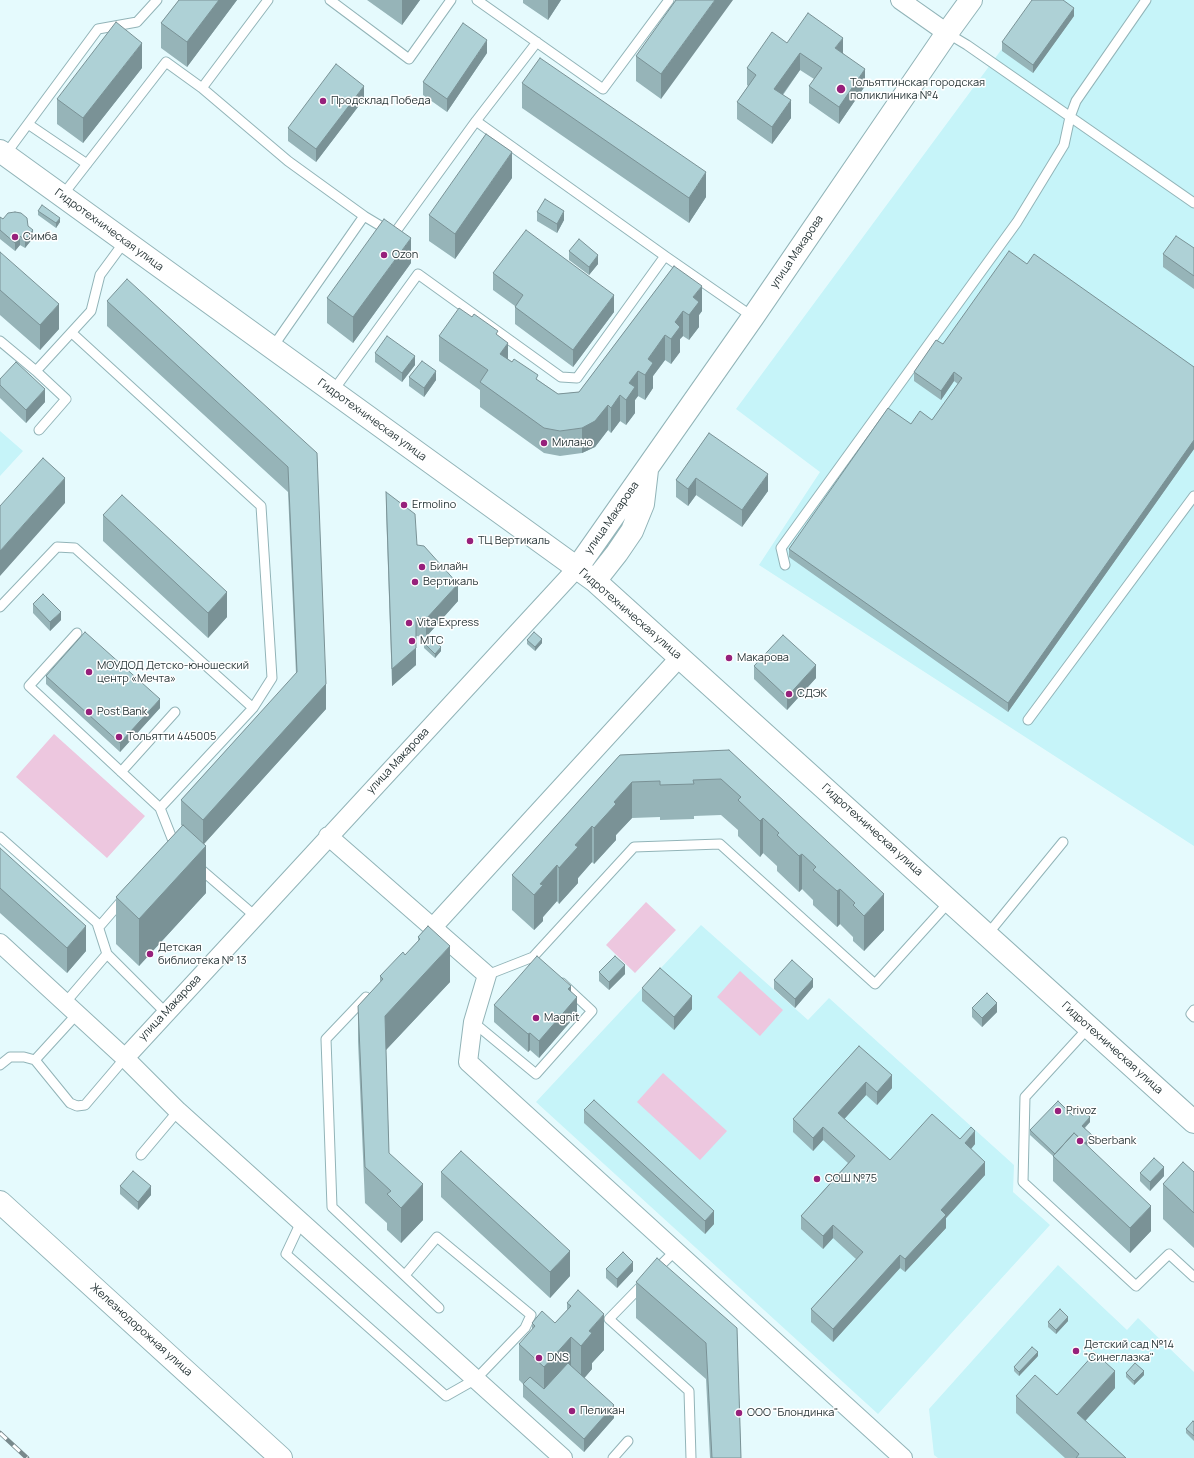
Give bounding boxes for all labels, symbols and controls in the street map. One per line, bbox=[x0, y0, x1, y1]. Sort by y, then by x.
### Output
place label: Тольяттинская городская поликлиника №4 bbox=[850, 76, 985, 102]
marker: Тольяттинская городская поликлиника №4 bbox=[835, 83, 847, 95]
place label: Продсклад Победа bbox=[331, 94, 431, 108]
marker: Продсклад Победа bbox=[318, 96, 328, 106]
street label: Гидротехническая улица bbox=[52, 186, 166, 274]
street label: улица Макарова bbox=[768, 213, 826, 291]
place label: Симба bbox=[23, 230, 57, 244]
marker: Симба bbox=[10, 232, 20, 242]
place label: Ozon bbox=[392, 248, 418, 262]
marker: Ozon bbox=[379, 250, 389, 260]
street label: Гидротехническая улица bbox=[315, 376, 429, 464]
place label: Милано bbox=[552, 436, 593, 450]
marker: Милано bbox=[539, 438, 549, 448]
street label: улица Макарова bbox=[582, 479, 642, 557]
place label: Ermolino bbox=[412, 498, 456, 512]
marker: Ermolino bbox=[399, 500, 409, 510]
place label: ТЦ Вертикаль bbox=[478, 534, 550, 548]
marker: ТЦ Вертикаль bbox=[465, 536, 475, 546]
place label: Билайн bbox=[430, 560, 468, 574]
marker: Билайн bbox=[417, 562, 427, 572]
street label: Гидротехническая улица bbox=[576, 566, 684, 662]
place label: Вертикаль bbox=[423, 575, 478, 589]
marker: Вертикаль bbox=[410, 577, 420, 587]
place label: Vita Express bbox=[417, 616, 479, 630]
marker: Vita Express bbox=[404, 618, 414, 628]
place label: МТС bbox=[420, 634, 444, 648]
marker: МТС bbox=[407, 636, 417, 646]
place label: Макарова bbox=[737, 651, 789, 665]
marker: Макарова bbox=[724, 653, 734, 663]
place label: МОУДОД Детско-юношеский центр «Мечта» bbox=[97, 659, 249, 685]
marker: МОУДОД Детско-юношеский центр «Мечта» bbox=[84, 667, 94, 677]
place label: СДЭК bbox=[797, 687, 827, 701]
marker: СДЭК bbox=[784, 689, 794, 699]
place label: Post Bank bbox=[97, 705, 147, 719]
marker: Post Bank bbox=[84, 707, 94, 717]
street label: улица Макарова bbox=[364, 725, 432, 797]
place label: Тольятти 445005 bbox=[127, 730, 216, 744]
marker: Тольятти 445005 bbox=[114, 732, 124, 742]
street label: Гидротехническая улица bbox=[819, 781, 925, 879]
place label: Детская библиотека № 13 bbox=[158, 941, 247, 967]
marker: Детская библиотека № 13 bbox=[145, 949, 155, 959]
street label: улица Макарова bbox=[136, 972, 204, 1044]
street label: Гидротехническая улица bbox=[1059, 999, 1165, 1097]
place label: Magnit bbox=[544, 1011, 579, 1025]
marker: Magnit bbox=[531, 1013, 541, 1023]
place label: Privoz bbox=[1066, 1104, 1097, 1118]
marker: Privoz bbox=[1053, 1106, 1063, 1116]
place label: Sberbank bbox=[1088, 1134, 1136, 1148]
marker: Sberbank bbox=[1075, 1136, 1085, 1146]
place label: СОШ №75 bbox=[825, 1172, 877, 1186]
marker: СОШ №75 bbox=[812, 1174, 822, 1184]
street label: Железнодорожная улица bbox=[87, 1281, 195, 1379]
place label: Детский сад №14 "Синеглазка" bbox=[1084, 1338, 1174, 1364]
marker: Детский сад №14 "Синеглазка" bbox=[1071, 1346, 1081, 1356]
place label: DNS bbox=[547, 1351, 569, 1365]
marker: DNS bbox=[534, 1353, 544, 1363]
place label: Пеликан bbox=[580, 1404, 625, 1418]
marker: Пеликан bbox=[567, 1406, 577, 1416]
place label: ООО "Блондинка" bbox=[747, 1406, 838, 1420]
marker: ООО "Блондинка" bbox=[734, 1408, 744, 1418]

